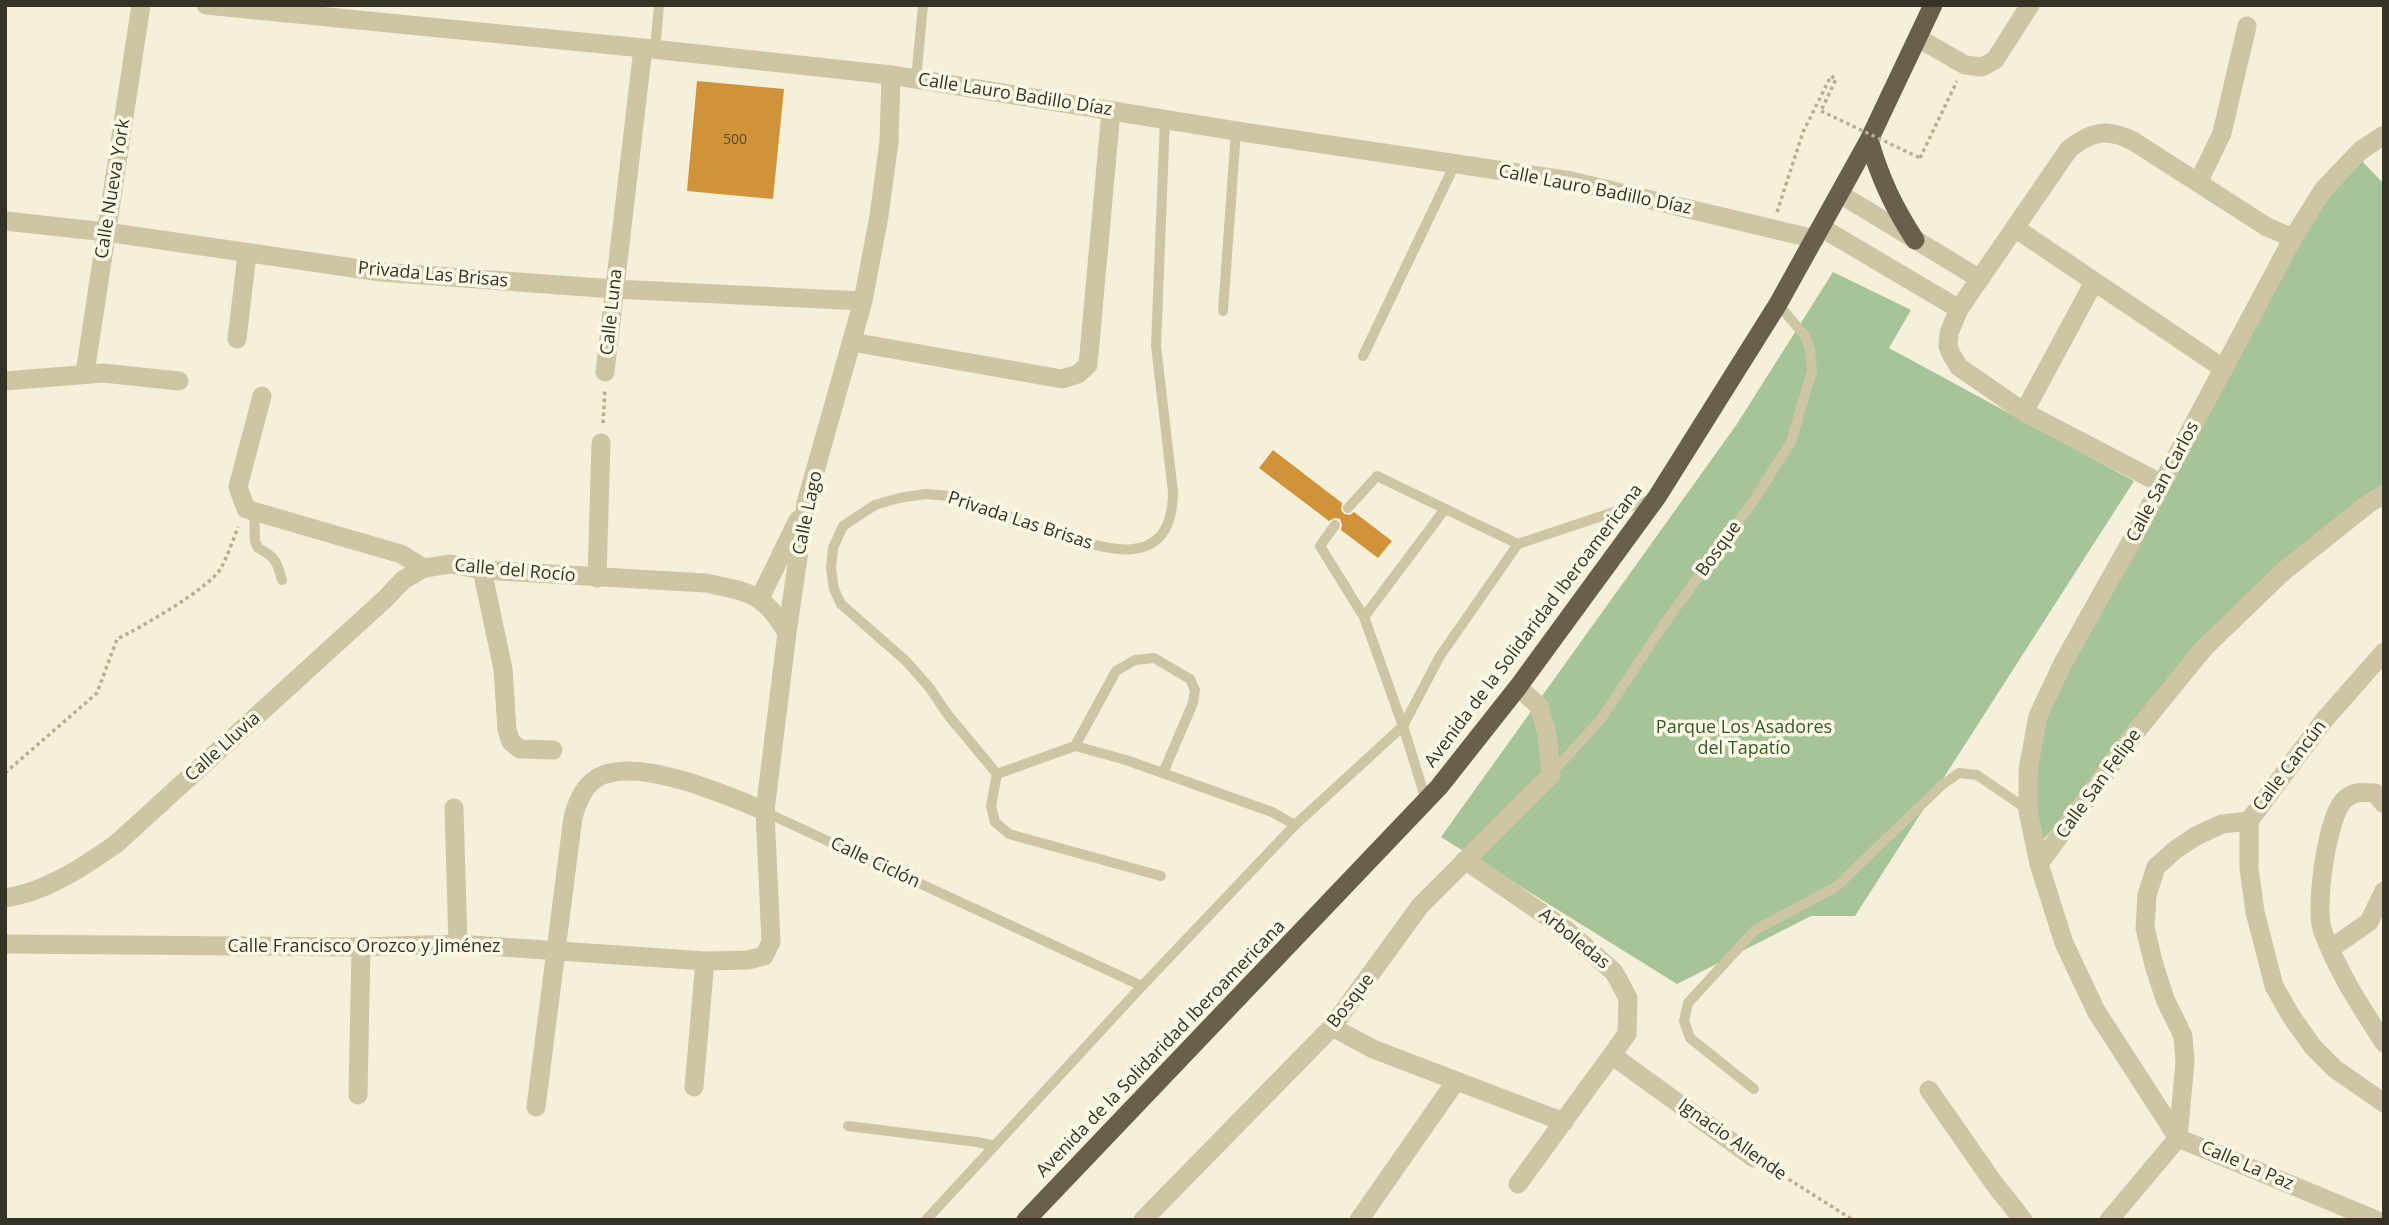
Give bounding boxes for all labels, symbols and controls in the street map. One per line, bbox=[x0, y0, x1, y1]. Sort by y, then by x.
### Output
street label: Calle Lauro Badillo Díaz bbox=[916, 69, 1114, 121]
street label: Calle Nueva York bbox=[91, 118, 135, 260]
house number: 500 bbox=[723, 132, 747, 148]
street label: Calle Lauro Badillo Díaz bbox=[1497, 161, 1693, 219]
street label: Privada Las Brisas bbox=[357, 258, 509, 292]
street label: Calle Luna bbox=[597, 268, 627, 356]
street label: Calle San Carlos bbox=[2122, 418, 2204, 546]
street label: Calle Lago bbox=[789, 469, 827, 557]
street label: Avenida de la Solidaridad Iberoamericana bbox=[1420, 480, 1648, 772]
street label: Privada Las Brisas bbox=[945, 487, 1095, 555]
street label: Bosque bbox=[1692, 517, 1746, 581]
street label: Calle del Rocío bbox=[454, 555, 576, 587]
street label: Calle Lluvia bbox=[181, 708, 265, 786]
street label: Calle Cancún bbox=[2249, 716, 2331, 816]
park label: Parque Los Asadores del Tapatío bbox=[1656, 717, 1832, 760]
street label: Calle San Felipe bbox=[2052, 725, 2146, 843]
street label: Calle Ciclón bbox=[827, 833, 923, 893]
street label: Arboledas bbox=[1534, 904, 1614, 974]
street label: Avenida de la Solidaridad Iberoamericana bbox=[1032, 916, 1290, 1182]
street label: Calle Francisco Orozco y Jiménez bbox=[228, 936, 500, 958]
street label: Bosque bbox=[1323, 969, 1379, 1033]
street label: Ignacio Allende bbox=[1674, 1095, 1790, 1185]
street label: Calle La Paz bbox=[2197, 1137, 2297, 1195]

